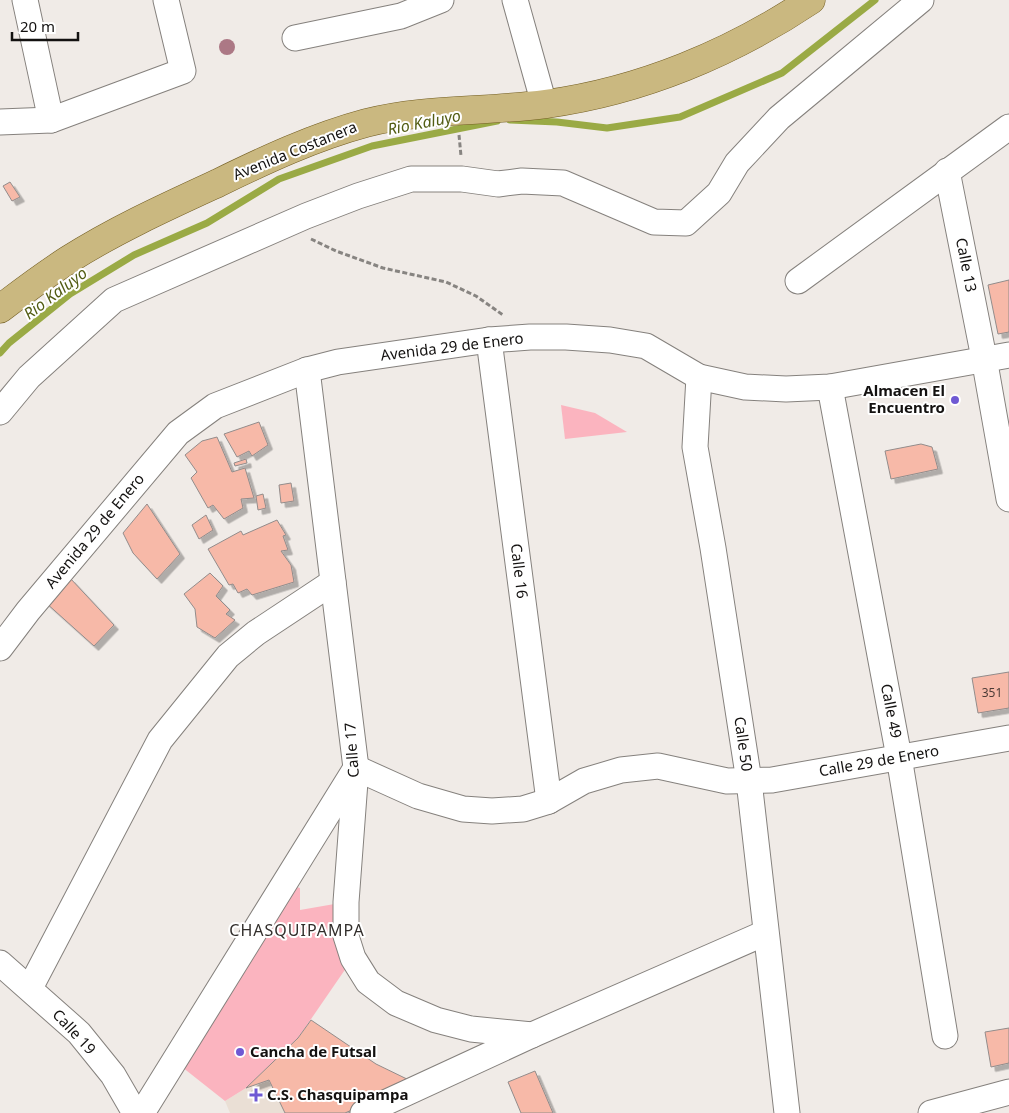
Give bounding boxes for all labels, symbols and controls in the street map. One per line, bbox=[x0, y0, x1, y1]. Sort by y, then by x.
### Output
scale bar bbox=[12, 10, 79, 42]
text: 20 m bbox=[20, 16, 55, 36]
water label: Rio Kaluyo bbox=[385, 104, 463, 140]
street label: Avenida Costanera bbox=[230, 116, 360, 184]
street label: Calle 13 bbox=[952, 236, 982, 294]
water label: Rio Kaluyo bbox=[19, 262, 91, 324]
street label: Avenida 29 de Enero bbox=[379, 327, 525, 365]
place label: Almacen El Encuentro bbox=[863, 380, 945, 417]
marker: Almacen El Encuentro bbox=[949, 394, 961, 406]
street label: Avenida 29 de Enero bbox=[40, 469, 148, 592]
street label: Calle 16 bbox=[507, 542, 533, 599]
street label: Calle 49 bbox=[877, 682, 907, 740]
house number: 351 bbox=[982, 684, 1002, 701]
street label: Calle 50 bbox=[730, 715, 758, 773]
street label: Calle 17 bbox=[339, 722, 363, 778]
street label: Calle 29 de Enero bbox=[817, 740, 940, 780]
district label: CHASQUIPAMPA bbox=[229, 919, 365, 941]
street label: Calle 19 bbox=[49, 1004, 101, 1058]
place label: Cancha de Futsal bbox=[250, 1041, 377, 1061]
marker: Cancha de Futsal bbox=[234, 1046, 246, 1058]
place label: C.S. Chasquipampa bbox=[267, 1084, 408, 1104]
marker: C.S. Chasquipampa bbox=[249, 1088, 263, 1102]

